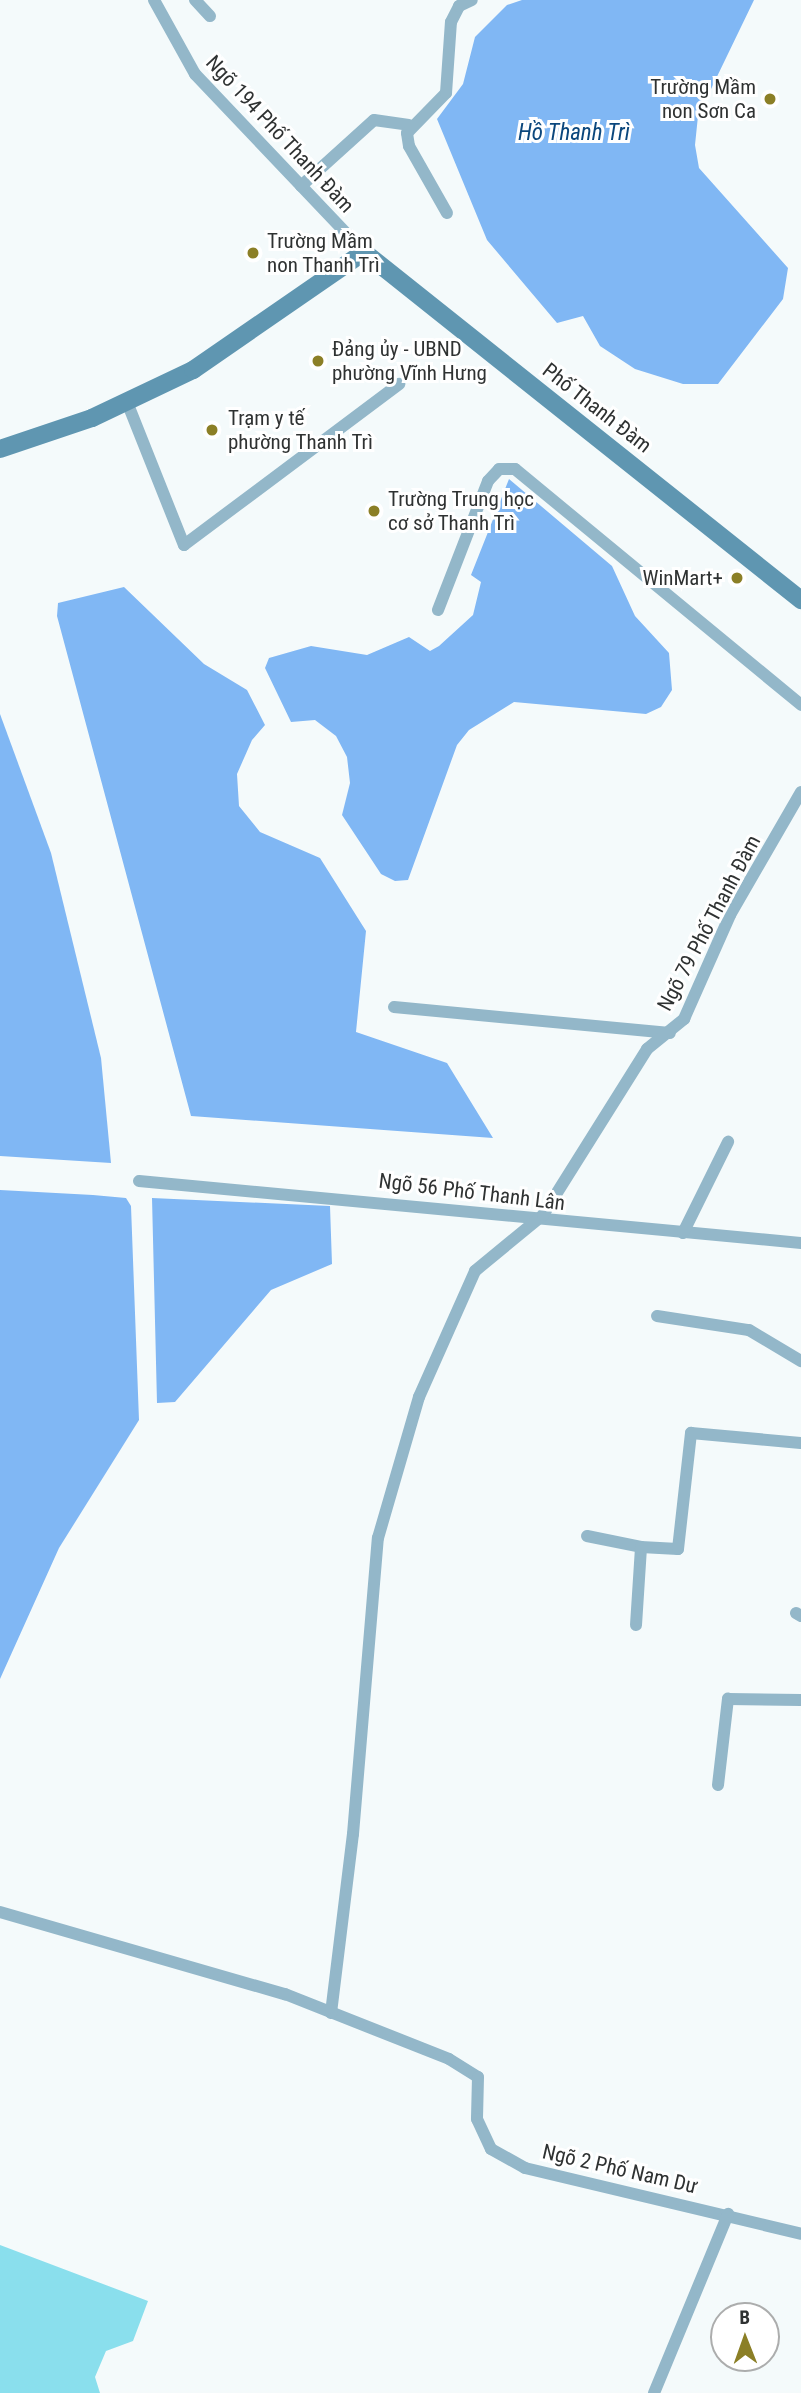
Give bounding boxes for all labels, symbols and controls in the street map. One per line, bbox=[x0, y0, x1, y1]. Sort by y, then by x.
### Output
street label: Ngõ 194 Phố Thanh Đàm bbox=[200, 50, 360, 218]
place label: Trường Mầm non Sơn Ca bbox=[650, 74, 756, 124]
marker: Trường Mầm non Sơn Ca bbox=[762, 91, 778, 107]
water label: Hồ Thanh Trì bbox=[518, 119, 630, 147]
place label: Trường Mầm non Thanh Trì bbox=[267, 228, 380, 278]
marker: Trường Mầm non Thanh Trì bbox=[245, 245, 261, 261]
place label: Đảng ủy - UBND phường Vĩnh Hưng bbox=[332, 336, 487, 386]
marker: Đảng ủy - UBND phường Vĩnh Hưng bbox=[310, 353, 326, 369]
street label: Phố Thanh Đàm bbox=[537, 358, 657, 458]
place label: Trạm y tế phường Thanh Trì bbox=[228, 405, 374, 455]
marker: Trạm y tế phường Thanh Trì bbox=[202, 420, 222, 440]
place label: Trường Trung học cơ sở Thanh Trì bbox=[388, 486, 534, 536]
marker: Trường Trung học cơ sở Thanh Trì bbox=[366, 503, 382, 519]
place label: WinMart+ bbox=[643, 565, 723, 591]
marker: WinMart+ bbox=[729, 570, 745, 586]
street label: Ngõ 79 Phố Thanh Đàm bbox=[652, 831, 766, 1015]
street label: Ngõ 56 Phố Thanh Lân bbox=[377, 1168, 567, 1216]
street label: Ngõ 2 Phố Nam Dư bbox=[540, 2139, 700, 2199]
north arrow bbox=[710, 2302, 780, 2372]
text: B bbox=[739, 2306, 750, 2329]

